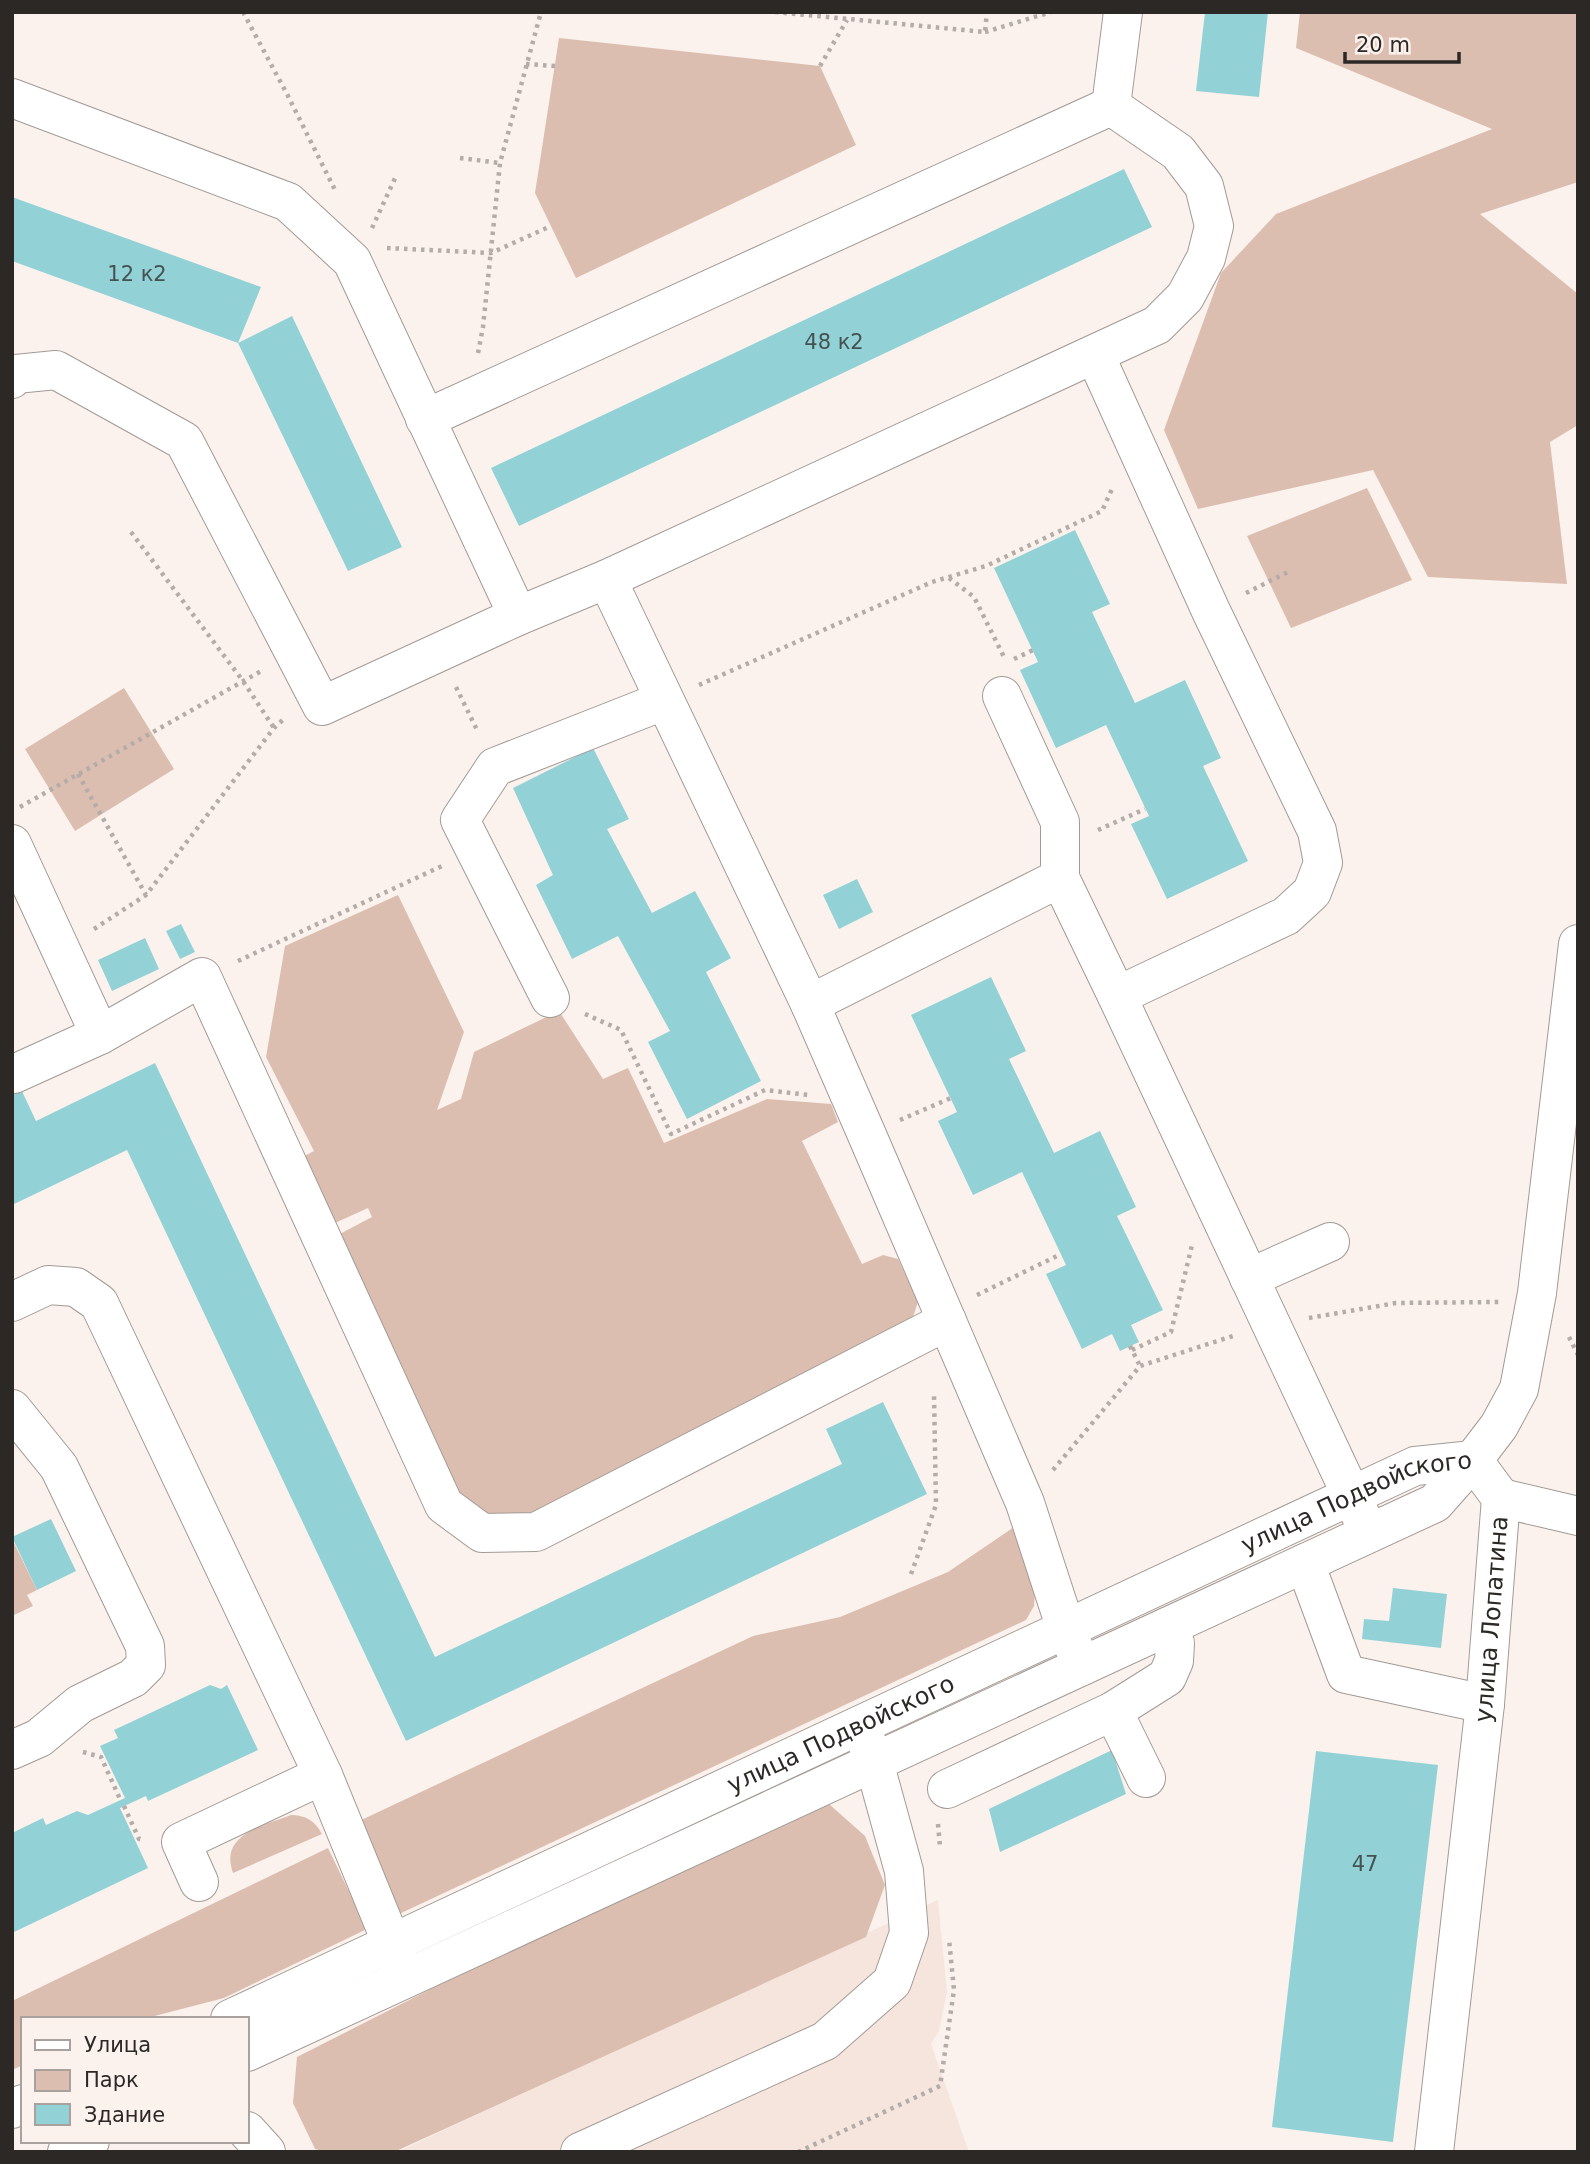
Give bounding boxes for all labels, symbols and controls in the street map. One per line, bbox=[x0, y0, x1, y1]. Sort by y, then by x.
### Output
scale bar bbox=[1345, 21, 1459, 65]
text: 20 m bbox=[1356, 33, 1410, 57]
house number: 12 к2 bbox=[107, 262, 167, 286]
house number: 48 к2 bbox=[804, 330, 864, 354]
street label: улица Подвойского bbox=[1237, 1446, 1473, 1559]
street label: улица Лопатина bbox=[1469, 1515, 1514, 1724]
street label: улица Подвойского bbox=[723, 1669, 959, 1799]
house number: 47 bbox=[1352, 1852, 1378, 1876]
legend bbox=[21, 2017, 248, 2143]
text: Улица bbox=[84, 2033, 151, 2057]
text: Парк bbox=[84, 2068, 139, 2092]
text: Здание bbox=[84, 2103, 165, 2127]

